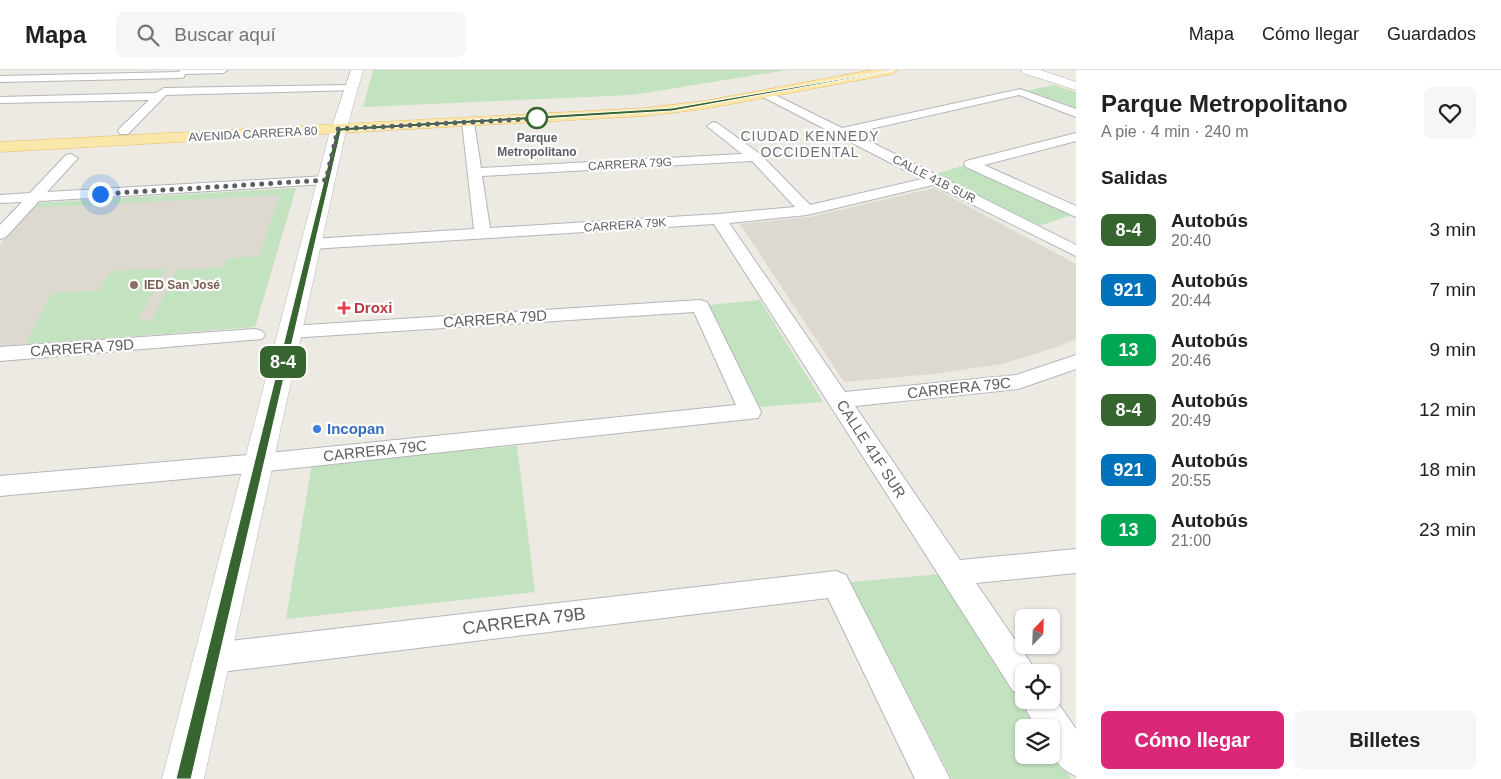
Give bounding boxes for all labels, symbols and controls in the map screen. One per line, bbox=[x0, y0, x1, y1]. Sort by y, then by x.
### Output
search box bbox=[116, 12, 466, 57]
text: Mapa bbox=[25, 21, 86, 48]
icon: search bbox=[134, 21, 162, 49]
text: Buscar aquí bbox=[174, 24, 276, 45]
text: Mapa bbox=[1189, 24, 1234, 44]
text: Cómo llegar bbox=[1262, 24, 1359, 44]
text: Guardados bbox=[1387, 24, 1476, 44]
button: heart bbox=[1424, 87, 1476, 139]
text: Parque Metropolitano bbox=[1101, 90, 1348, 117]
marker: Parque Metropolitano bbox=[526, 107, 548, 129]
text: A pie · 4 min · 240 m bbox=[1101, 123, 1249, 140]
street label: AVENIDA CARRERA 80 bbox=[188, 124, 318, 144]
district label: CIUDAD KENNEDY OCCIDENTAL bbox=[740, 128, 880, 160]
place label: Parque Metropolitano bbox=[497, 131, 577, 159]
street label: CALLE 41B SUR bbox=[890, 152, 978, 206]
street label: CARRERA 79G bbox=[588, 155, 672, 173]
text: Salidas bbox=[1101, 167, 1168, 188]
your location bbox=[88, 182, 113, 207]
text: Autobús bbox=[1171, 210, 1248, 231]
street label: CARRERA 79K bbox=[583, 215, 667, 235]
text: 3 min bbox=[1430, 219, 1476, 240]
text: 8-4 bbox=[1115, 220, 1142, 240]
text: 20:40 bbox=[1171, 232, 1211, 249]
text: Autobús bbox=[1171, 270, 1248, 291]
place label: IED San José bbox=[144, 278, 220, 292]
marker: IED San José bbox=[128, 279, 140, 291]
text: 7 min bbox=[1430, 279, 1476, 300]
text: 921 bbox=[1113, 280, 1144, 300]
text: 20:44 bbox=[1171, 292, 1211, 309]
place label: Droxi bbox=[354, 299, 392, 316]
marker: Droxi bbox=[338, 302, 350, 314]
street label: CARRERA 79D bbox=[442, 306, 548, 331]
text: Autobús bbox=[1171, 330, 1248, 351]
street label: CARRERA 79D bbox=[29, 335, 135, 360]
text: 9 min bbox=[1430, 339, 1476, 360]
text: 13 bbox=[1118, 340, 1139, 360]
line badge: 8-4 bbox=[254, 346, 312, 378]
text: 8-4 bbox=[270, 352, 296, 372]
text: 20:46 bbox=[1171, 352, 1211, 369]
street label: CARRERA 79C bbox=[906, 374, 1012, 401]
text: Autobús bbox=[1171, 390, 1248, 411]
street label: CALLE 41F SUR bbox=[833, 397, 910, 501]
text: 12 min bbox=[1419, 399, 1476, 420]
text: 8-4 bbox=[1115, 400, 1142, 420]
text: 20:49 bbox=[1171, 412, 1211, 429]
place label: Incopan bbox=[327, 420, 385, 437]
marker: Incopan bbox=[311, 423, 323, 435]
street label: CARRERA 79C bbox=[322, 437, 428, 464]
text: Autobús bbox=[1171, 450, 1248, 471]
text: 18 min bbox=[1419, 459, 1476, 480]
text: 921 bbox=[1113, 460, 1144, 480]
text: 20:55 bbox=[1171, 472, 1211, 489]
text: Autobús bbox=[1171, 510, 1248, 531]
text: 23 min bbox=[1419, 519, 1476, 540]
text: 13 bbox=[1118, 520, 1139, 540]
text: 21:00 bbox=[1171, 532, 1211, 549]
street label: CARRERA 79B bbox=[461, 604, 587, 638]
north arrow bbox=[1015, 609, 1060, 654]
map controls bbox=[1015, 609, 1060, 764]
button: locate bbox=[1015, 664, 1060, 709]
button: Cómo llegar bbox=[1101, 711, 1284, 769]
button: Billetes bbox=[1294, 711, 1476, 769]
button: layers bbox=[1015, 719, 1060, 764]

